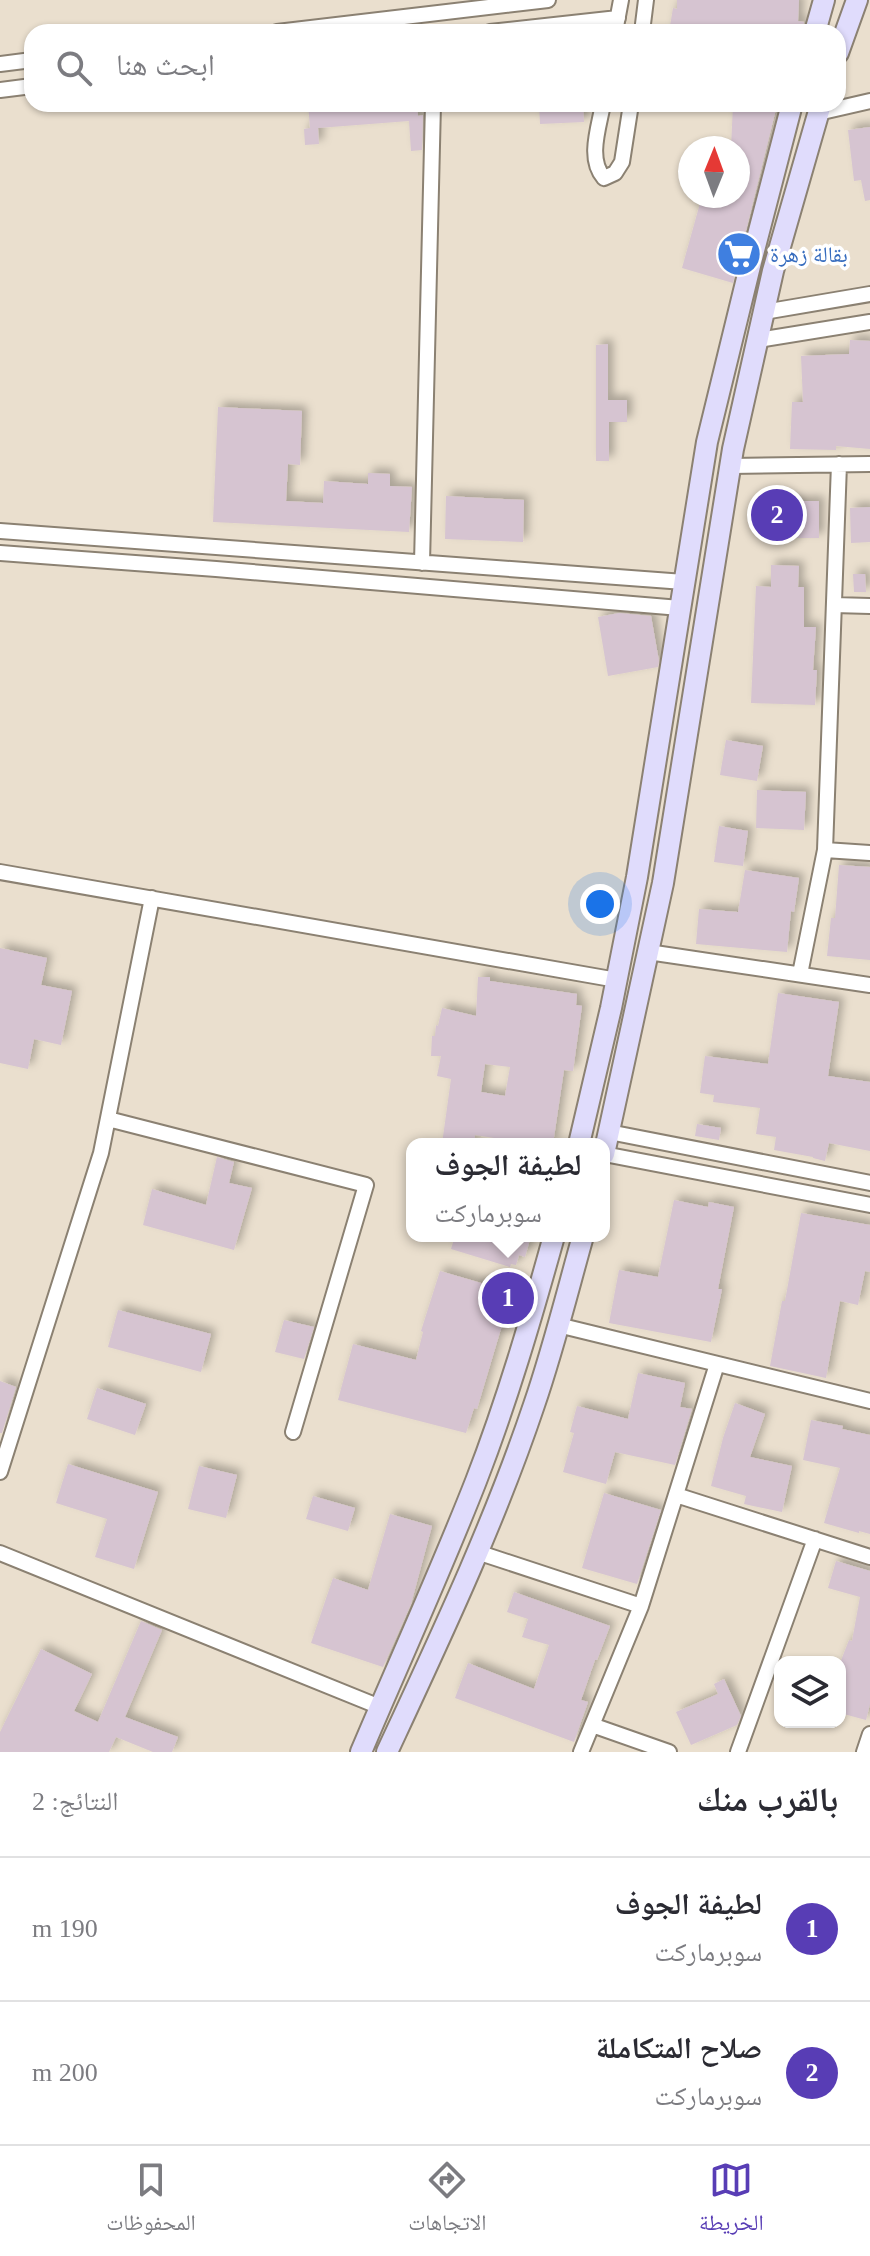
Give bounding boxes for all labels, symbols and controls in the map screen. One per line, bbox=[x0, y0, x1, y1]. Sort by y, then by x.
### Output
search box bbox=[24, 24, 846, 112]
icon: search bbox=[52, 46, 96, 90]
text: ابحث هنا bbox=[116, 48, 215, 81]
north arrow bbox=[678, 136, 750, 208]
supermarket icon: بقالة زهرة bbox=[715, 230, 763, 278]
place label: بقالة زهرة bbox=[770, 242, 848, 267]
pin: 2 bbox=[751, 485, 803, 545]
your location bbox=[580, 884, 620, 924]
popup bbox=[406, 1138, 610, 1242]
text: لطيفة الجوف bbox=[434, 1148, 582, 1181]
text: سوبرماركت bbox=[434, 1199, 542, 1228]
pin: 1 bbox=[482, 1268, 534, 1328]
map controls bbox=[774, 1656, 846, 1728]
button: layers bbox=[774, 1656, 846, 1728]
text: بالقرب منك bbox=[697, 1781, 838, 1818]
text: النتائج: 2 bbox=[32, 1787, 118, 1816]
text: لطيفة الجوف bbox=[615, 1887, 762, 1920]
text: 190 m bbox=[32, 1914, 98, 1943]
text: 1 bbox=[806, 1914, 819, 1943]
text: سوبرماركت bbox=[655, 1938, 762, 1967]
text: صلاح المتكاملة bbox=[596, 2031, 762, 2064]
text: 200 m bbox=[32, 2058, 98, 2087]
text: 2 bbox=[806, 2058, 819, 2087]
text: سوبرماركت bbox=[655, 2082, 762, 2111]
tab: المحفوظات bbox=[106, 2158, 196, 2244]
tab: الاتجاهات bbox=[408, 2158, 486, 2244]
tab: الخريطة bbox=[699, 2158, 764, 2244]

